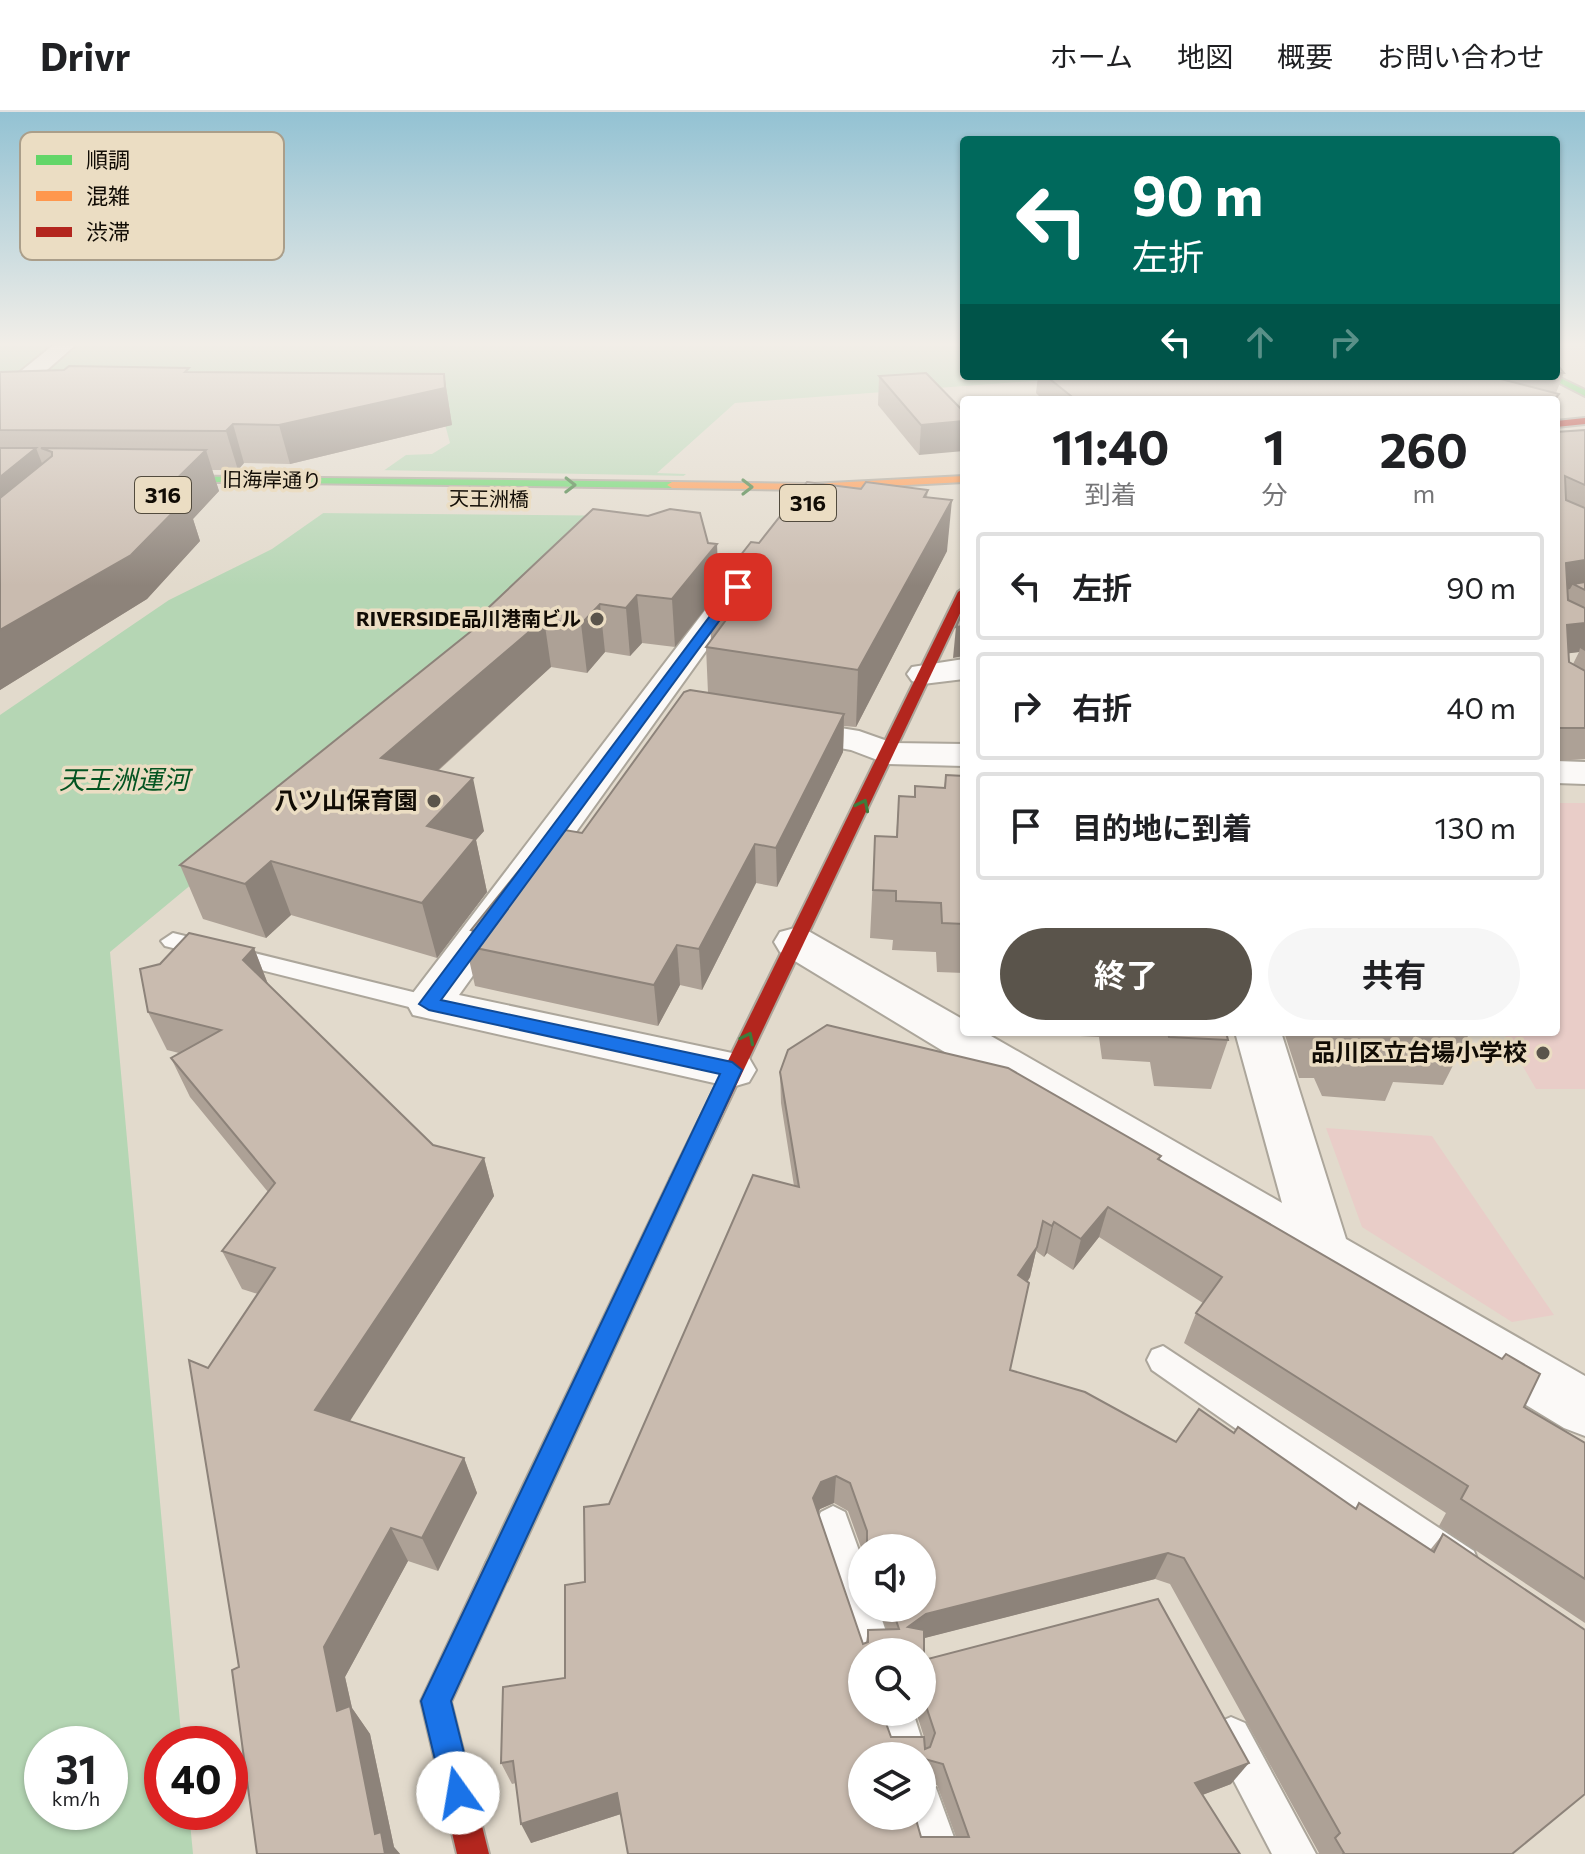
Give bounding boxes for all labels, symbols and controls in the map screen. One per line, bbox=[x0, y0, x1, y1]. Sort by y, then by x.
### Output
text: Drivr bbox=[40, 32, 130, 79]
text: ホーム bbox=[1050, 39, 1133, 73]
text: 地図 bbox=[1177, 39, 1233, 73]
text: 概要 bbox=[1277, 39, 1333, 73]
text: お問い合わせ bbox=[1377, 39, 1545, 73]
legend bbox=[20, 132, 284, 260]
text: 順調 bbox=[86, 146, 130, 173]
text: 90 m bbox=[1132, 159, 1263, 228]
icon: left bbox=[1000, 168, 1104, 272]
text: 混雑 bbox=[86, 182, 130, 209]
text: 渋滞 bbox=[86, 218, 130, 245]
text: 左折 bbox=[1132, 233, 1204, 277]
icon: left bbox=[1154, 320, 1198, 364]
icon: ahead bbox=[1238, 320, 1282, 364]
icon: right bbox=[1322, 320, 1366, 364]
text: 11:40 bbox=[1052, 416, 1169, 475]
text: 1 bbox=[1264, 416, 1285, 475]
text: 260 bbox=[1379, 419, 1468, 478]
street label: 旧海岸通り bbox=[222, 466, 322, 492]
one-way arrow bbox=[564, 476, 577, 494]
road number: 316 bbox=[135, 477, 191, 513]
text: m bbox=[1412, 477, 1435, 508]
one-way arrow bbox=[741, 478, 754, 496]
text: 到着 bbox=[1085, 478, 1137, 509]
text: 分 bbox=[1261, 478, 1287, 509]
street label: 天王洲橋 bbox=[449, 485, 529, 511]
road number: 316 bbox=[780, 485, 836, 521]
pin bbox=[704, 553, 772, 621]
icon: left bbox=[1004, 564, 1048, 608]
icon: arrive bbox=[716, 565, 760, 609]
text: 左折 bbox=[1072, 568, 1132, 605]
text: 90 m bbox=[1446, 568, 1516, 605]
place label: RIVERSIDE品川港南ビル bbox=[356, 606, 581, 630]
marker: RIVERSIDE品川港南ビル bbox=[588, 610, 606, 628]
icon: right bbox=[1004, 684, 1048, 728]
text: 右折 bbox=[1072, 688, 1132, 725]
text: 40 m bbox=[1447, 688, 1516, 725]
water label: 天王洲運河 bbox=[59, 763, 194, 794]
place label: 八ツ山保育園 bbox=[274, 785, 418, 814]
marker: 八ツ山保育園 bbox=[425, 792, 443, 810]
one-way arrow bbox=[853, 798, 868, 813]
icon: arrive bbox=[1004, 804, 1048, 848]
text: 目的地に到着 bbox=[1072, 808, 1252, 845]
text: 130 m bbox=[1435, 808, 1516, 845]
button: 終了 bbox=[1000, 928, 1252, 1020]
button: 共有 bbox=[1268, 928, 1520, 1020]
one-way arrow bbox=[738, 1032, 754, 1046]
place label: 品川区立台場小学校 bbox=[1311, 1037, 1527, 1066]
marker: 品川区立台場小学校 bbox=[1534, 1044, 1552, 1062]
map controls bbox=[848, 1534, 936, 1830]
button: sound bbox=[848, 1534, 936, 1622]
button: search bbox=[848, 1638, 936, 1726]
speed limit sign: 40 bbox=[144, 1726, 248, 1830]
button: layers bbox=[848, 1742, 936, 1830]
text: 31 bbox=[55, 1743, 97, 1792]
position arrow bbox=[416, 1751, 500, 1835]
text: km/h bbox=[52, 1786, 100, 1810]

